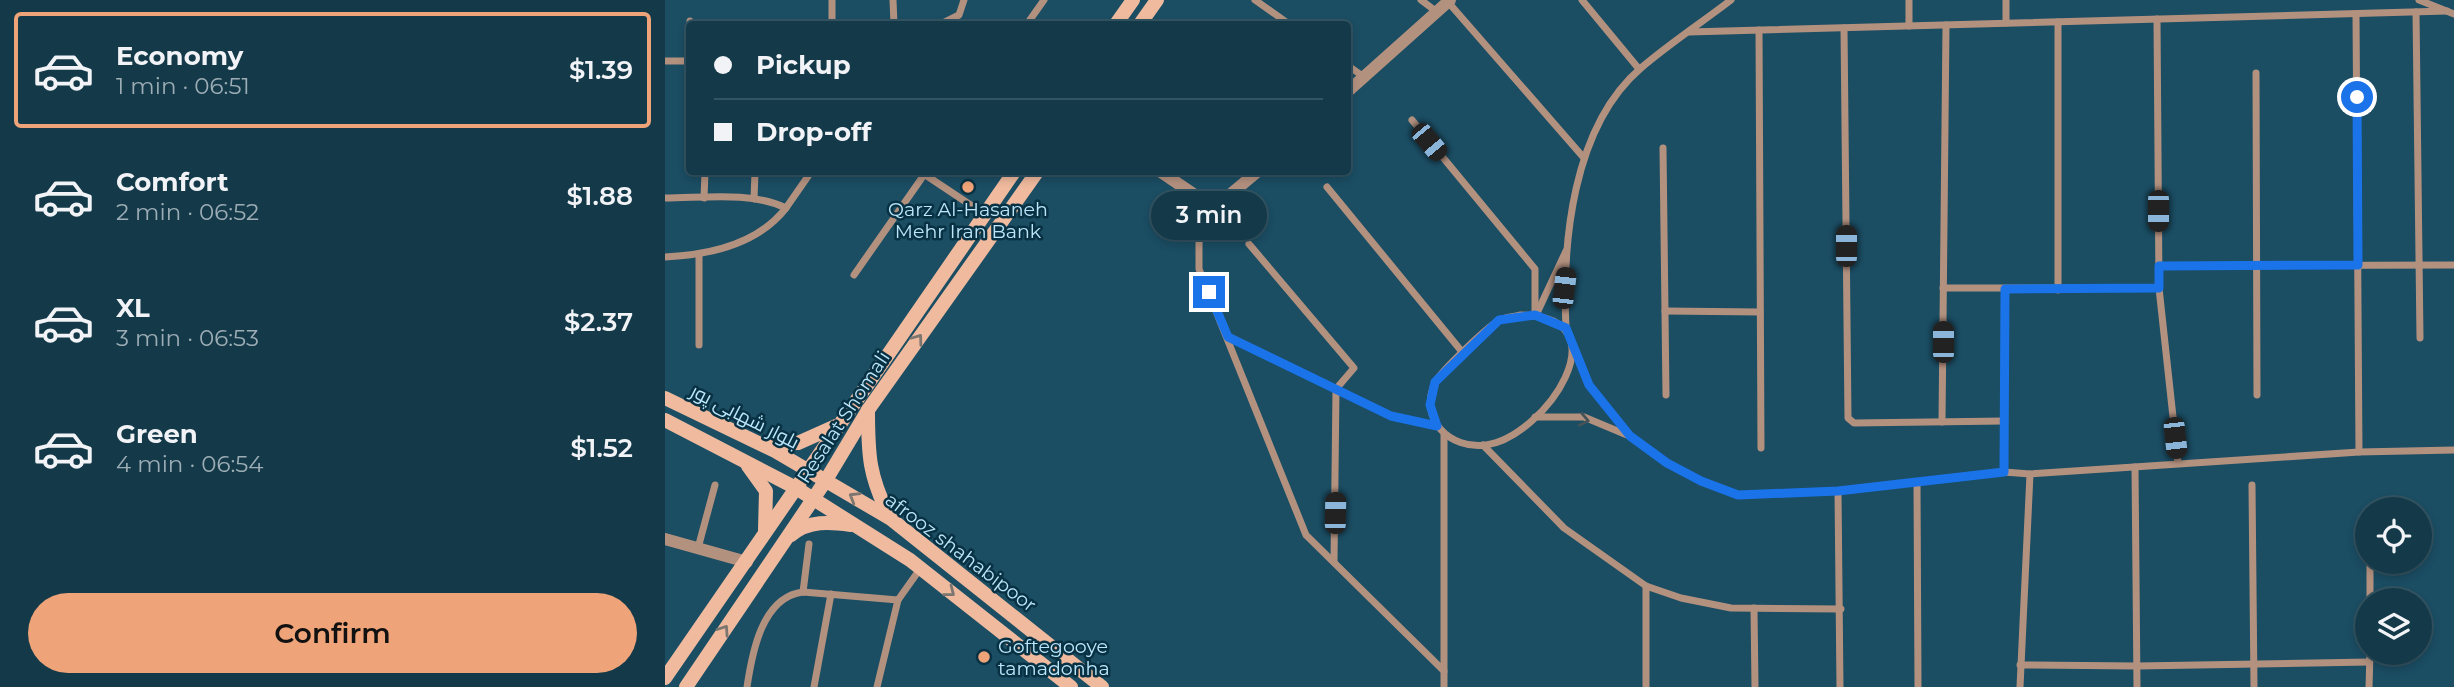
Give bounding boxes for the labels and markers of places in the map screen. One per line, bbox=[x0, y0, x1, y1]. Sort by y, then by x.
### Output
marker: Qarz Al-Hasaneh Mehr Iran Bank bbox=[960, 179, 976, 195]
place label: Qarz Al-Hasaneh Mehr Iran Bank bbox=[888, 198, 1048, 243]
place label: Goftegooye tamadonha bbox=[998, 635, 1110, 680]
marker: Goftegooye tamadonha bbox=[976, 649, 992, 665]

